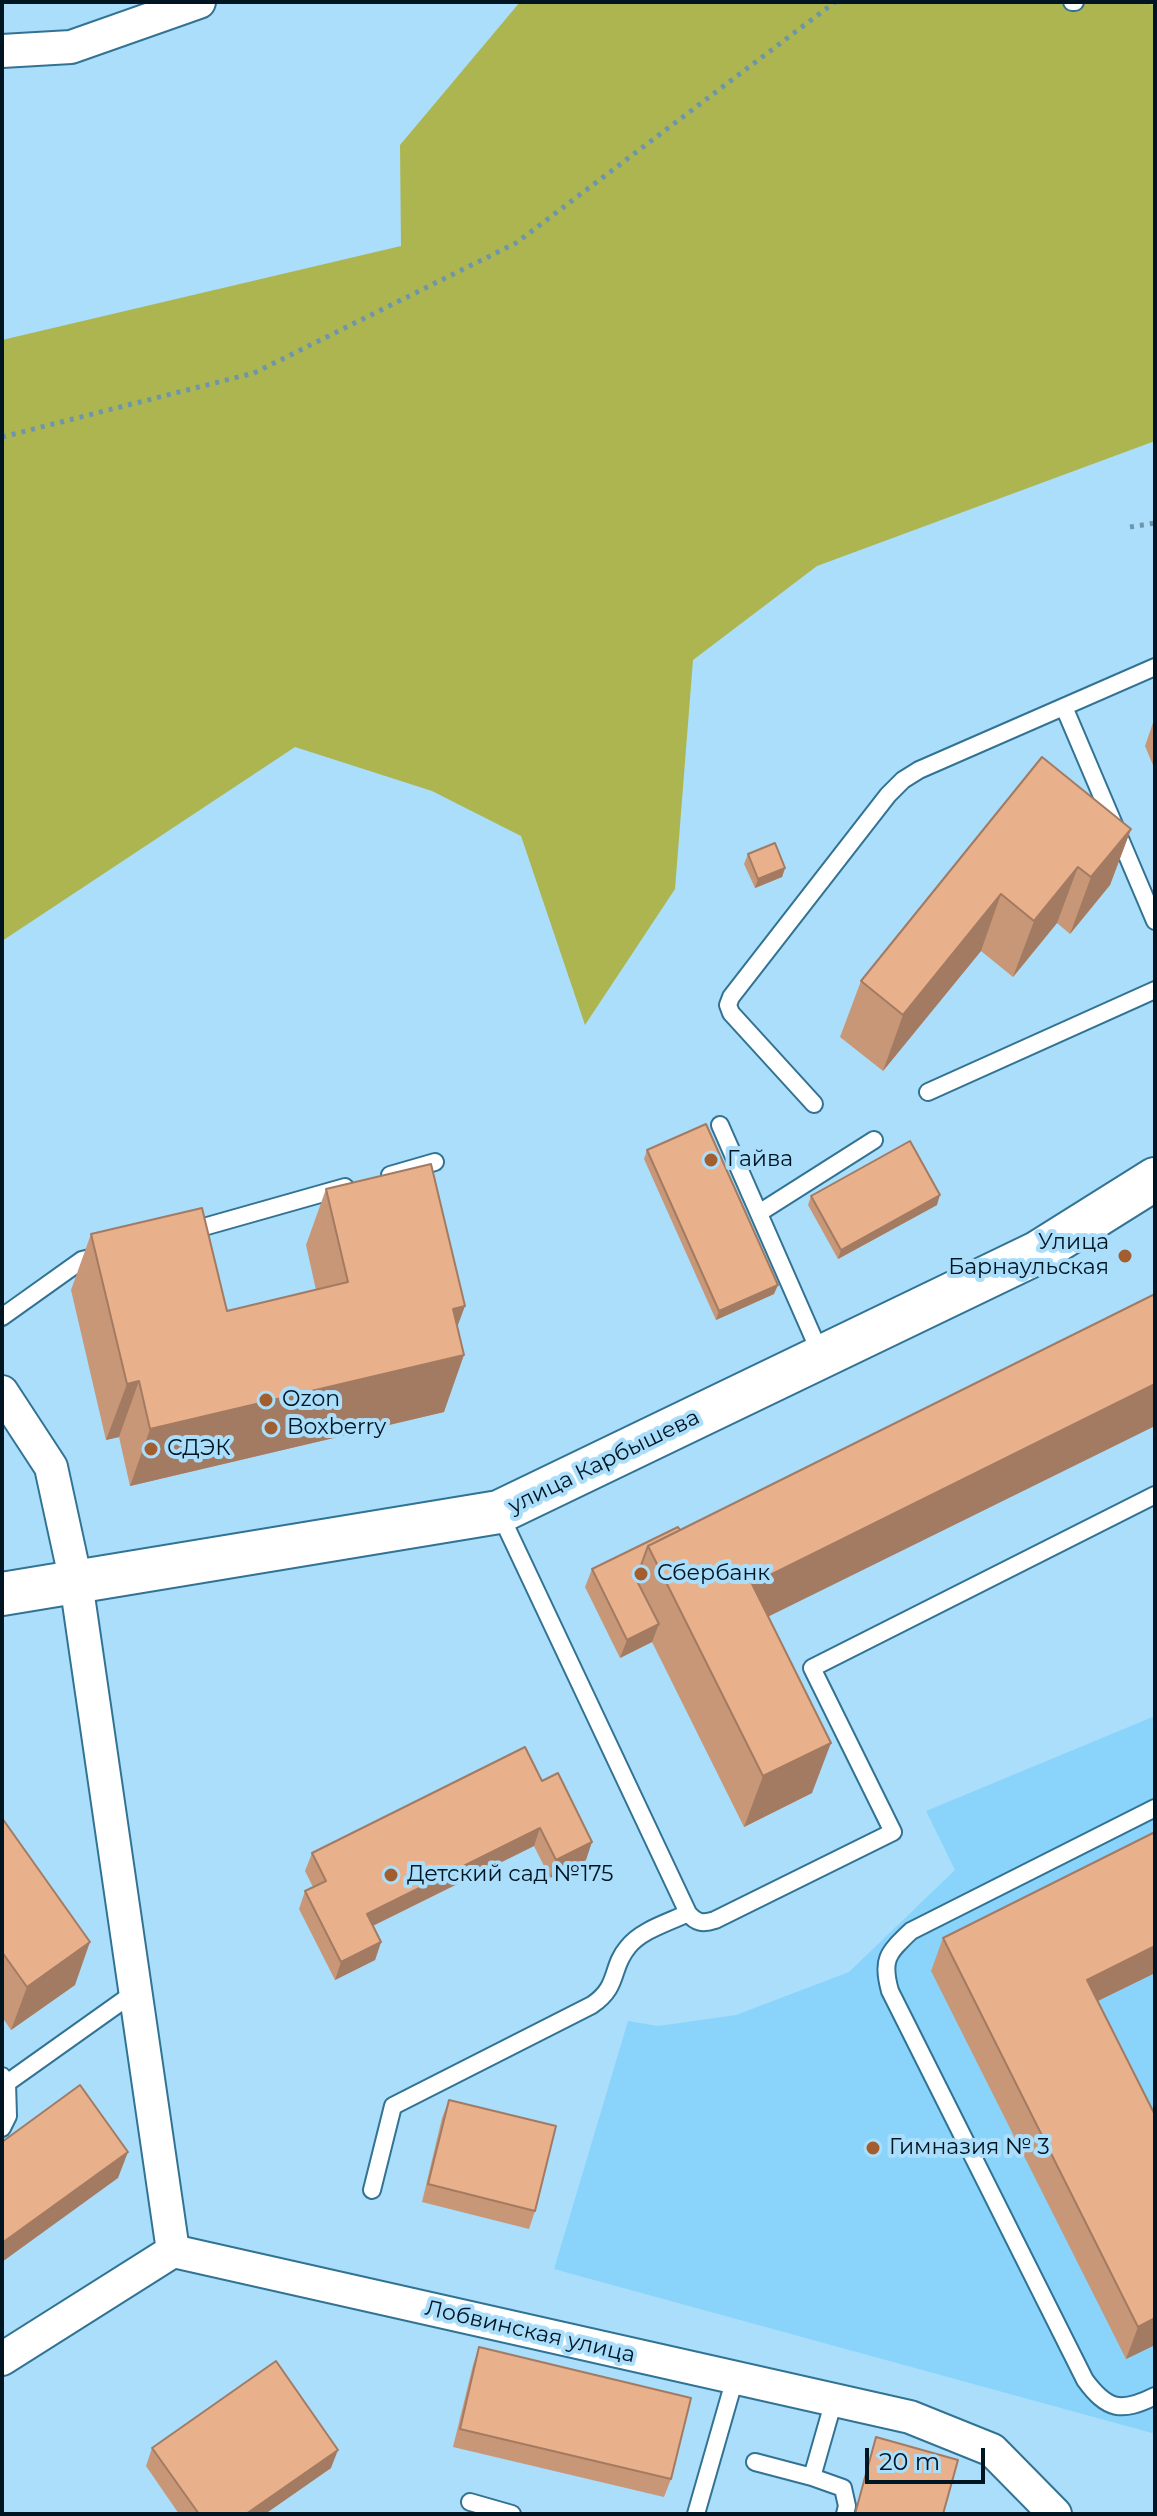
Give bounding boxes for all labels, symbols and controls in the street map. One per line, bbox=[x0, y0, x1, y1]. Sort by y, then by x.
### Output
place label: Гайва bbox=[727, 1147, 793, 1173]
marker: Гайва bbox=[702, 1151, 720, 1169]
place label: Улица Барнаульская bbox=[948, 1230, 1109, 1282]
marker: Улица Барнаульская bbox=[1116, 1247, 1134, 1265]
place label: Ozon bbox=[282, 1387, 340, 1413]
marker: Ozon bbox=[257, 1391, 275, 1409]
street label: улица Карбышева bbox=[504, 1404, 704, 1520]
place label: Boxberry bbox=[287, 1415, 386, 1441]
marker: Boxberry bbox=[262, 1419, 280, 1437]
place label: СДЭК bbox=[167, 1436, 231, 1462]
marker: СДЭК bbox=[142, 1440, 160, 1458]
place label: Сбербанк bbox=[657, 1561, 770, 1587]
marker: Сбербанк bbox=[632, 1565, 650, 1583]
place label: Детский сад №175 bbox=[407, 1862, 614, 1888]
marker: Детский сад №175 bbox=[382, 1866, 400, 1884]
place label: Гимназия № 3 bbox=[889, 2135, 1050, 2161]
marker: Гимназия № 3 bbox=[864, 2139, 882, 2157]
street label: Лобвинская улица bbox=[422, 2295, 638, 2369]
scale bar bbox=[869, 2432, 989, 2482]
text: 20 m bbox=[879, 2447, 940, 2476]

